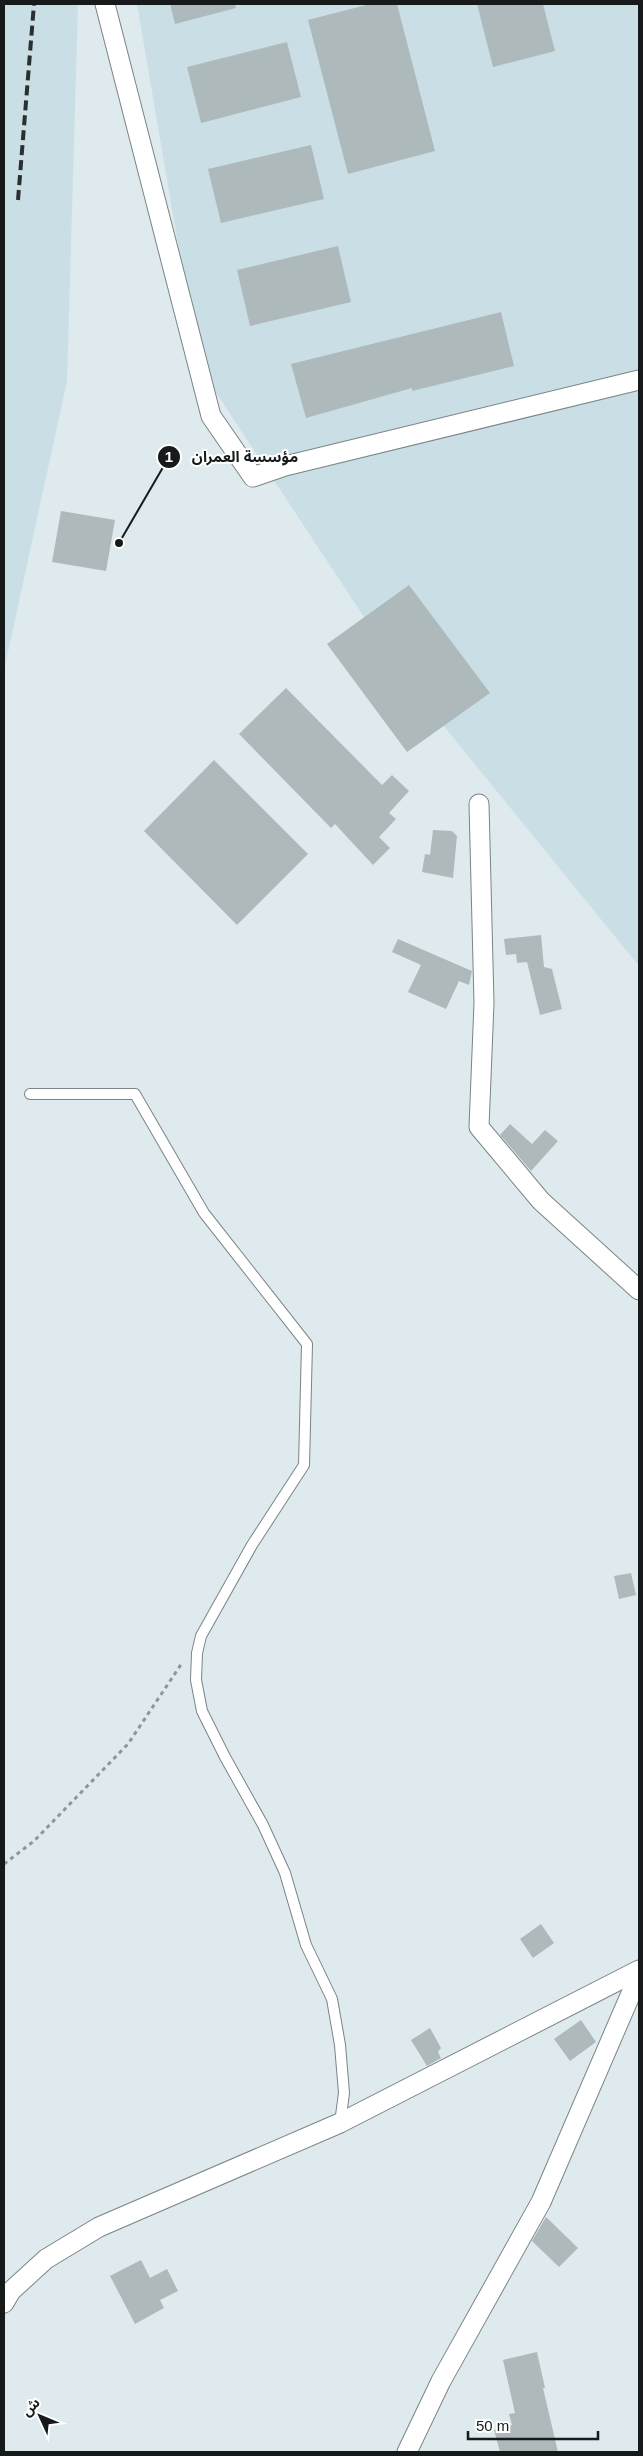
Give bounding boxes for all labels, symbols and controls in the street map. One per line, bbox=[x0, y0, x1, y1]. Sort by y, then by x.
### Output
callout: مؤسسة العمران bbox=[157, 442, 308, 472]
text: 1 bbox=[165, 448, 173, 465]
text: مؤسسة العمران bbox=[192, 448, 298, 466]
north arrow bbox=[15, 2391, 65, 2441]
text: ش bbox=[18, 2395, 43, 2419]
scale bar bbox=[468, 2408, 598, 2440]
text: 50 m bbox=[476, 2417, 509, 2434]

